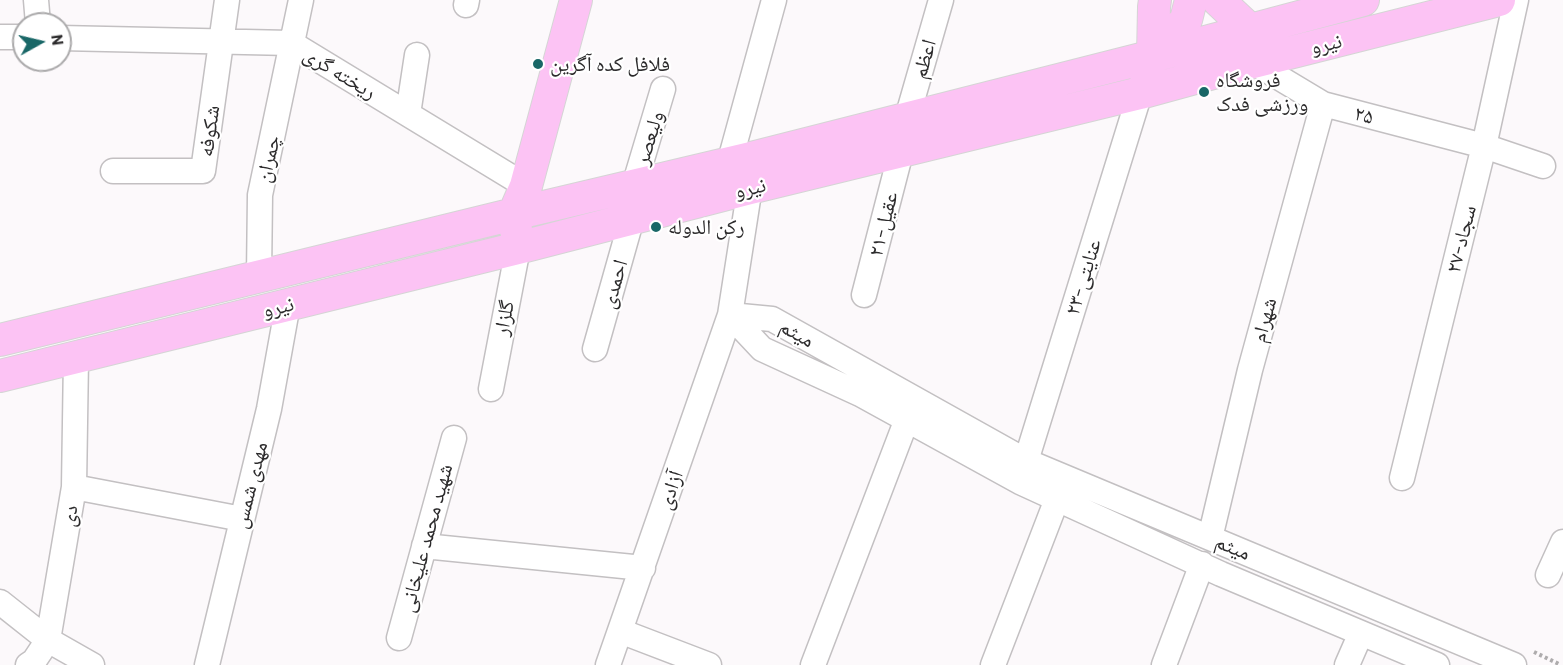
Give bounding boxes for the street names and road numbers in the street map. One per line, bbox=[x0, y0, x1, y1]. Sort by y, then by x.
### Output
street label: نیرو bbox=[1308, 28, 1344, 60]
street label: اعظم bbox=[906, 36, 942, 82]
street label: ریخته گری bbox=[299, 41, 381, 105]
street label: ۲۵ bbox=[1352, 100, 1376, 130]
street label: شکوفه bbox=[193, 104, 225, 158]
street label: ولیعصر bbox=[629, 108, 669, 168]
street label: چمران bbox=[250, 133, 286, 185]
street label: نیرو bbox=[732, 172, 768, 204]
street label: ۲۱-عقیل bbox=[863, 189, 903, 259]
street label: ۲۷-سجاد bbox=[1440, 203, 1482, 275]
street label: ۲۳-عنایتی bbox=[1059, 236, 1107, 318]
street label: احمدی bbox=[595, 257, 633, 311]
street label: نیرو bbox=[260, 291, 296, 323]
street label: شهرام bbox=[1246, 295, 1282, 345]
street label: گلزار bbox=[488, 298, 520, 338]
street label: میثم bbox=[775, 313, 819, 353]
street label: مهدی شمس bbox=[227, 439, 273, 531]
street label: شهید محمد علیخانی bbox=[394, 461, 458, 615]
street label: آزادی bbox=[652, 467, 688, 513]
street label: دی bbox=[55, 503, 83, 529]
street label: میثم bbox=[1212, 528, 1254, 566]

